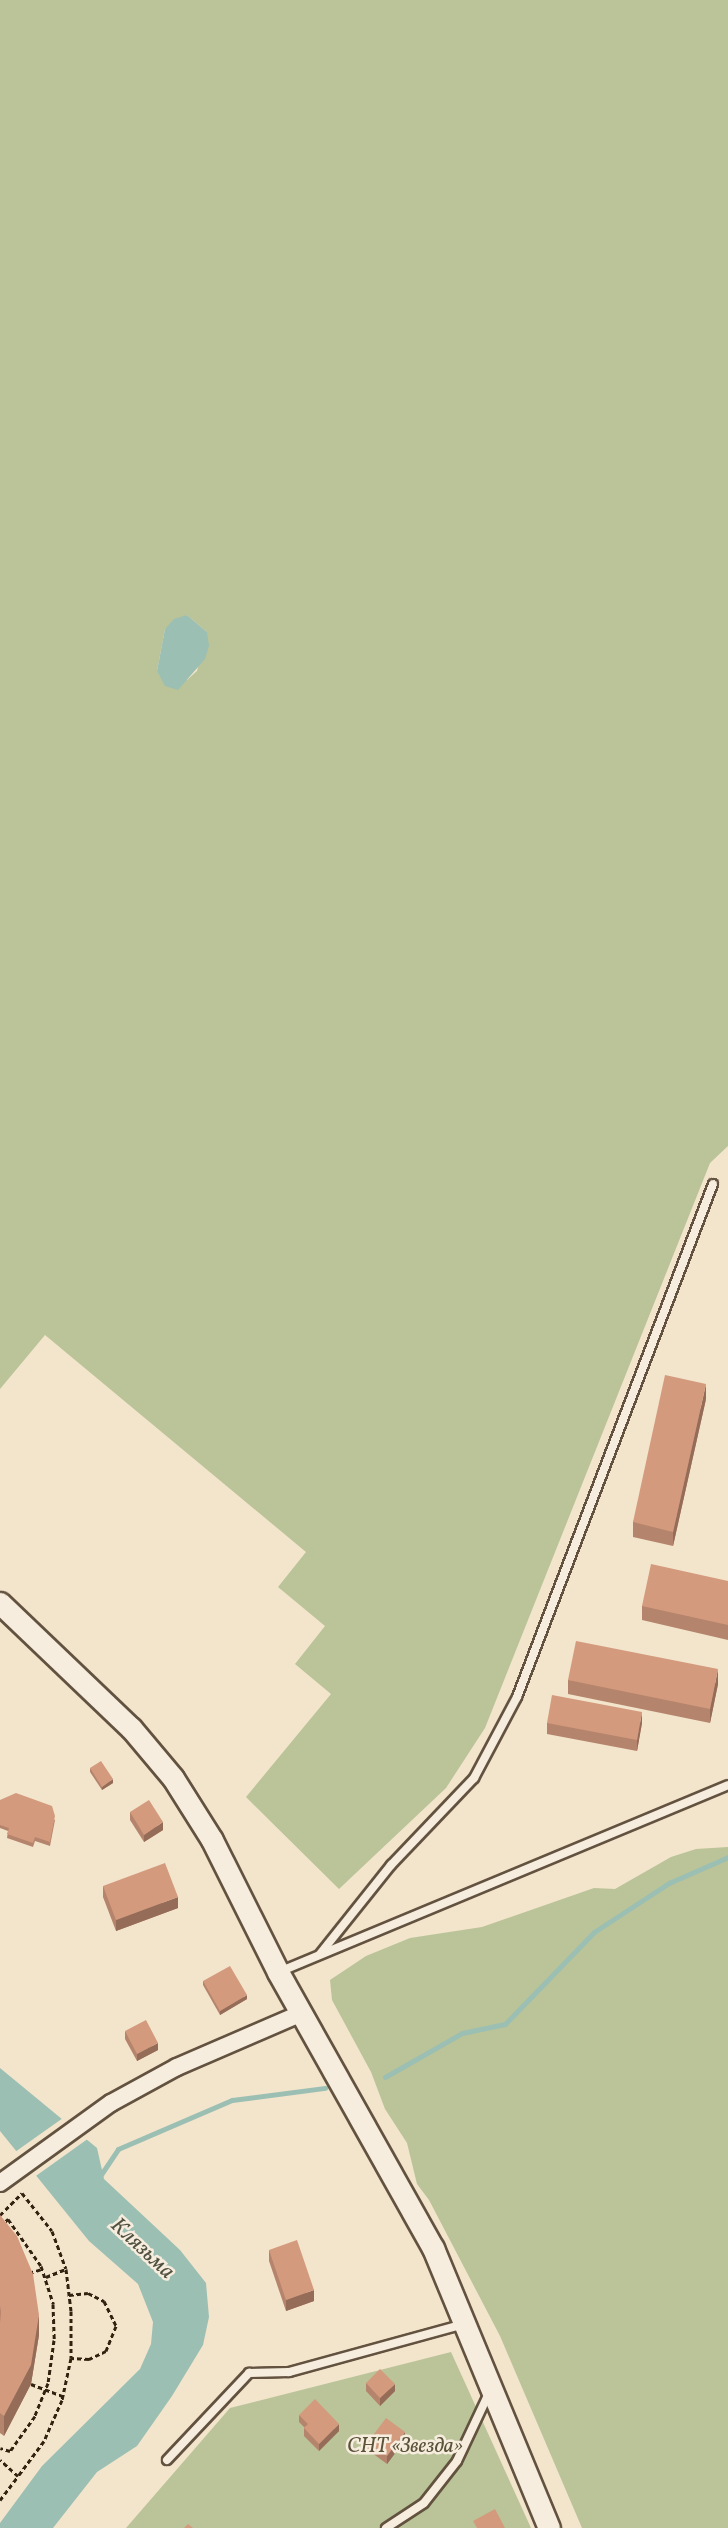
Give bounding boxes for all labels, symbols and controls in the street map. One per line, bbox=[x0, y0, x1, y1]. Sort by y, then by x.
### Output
water label: Клязьма bbox=[104, 2213, 180, 2285]
park label: СНТ «Звезда» bbox=[347, 2434, 463, 2460]

